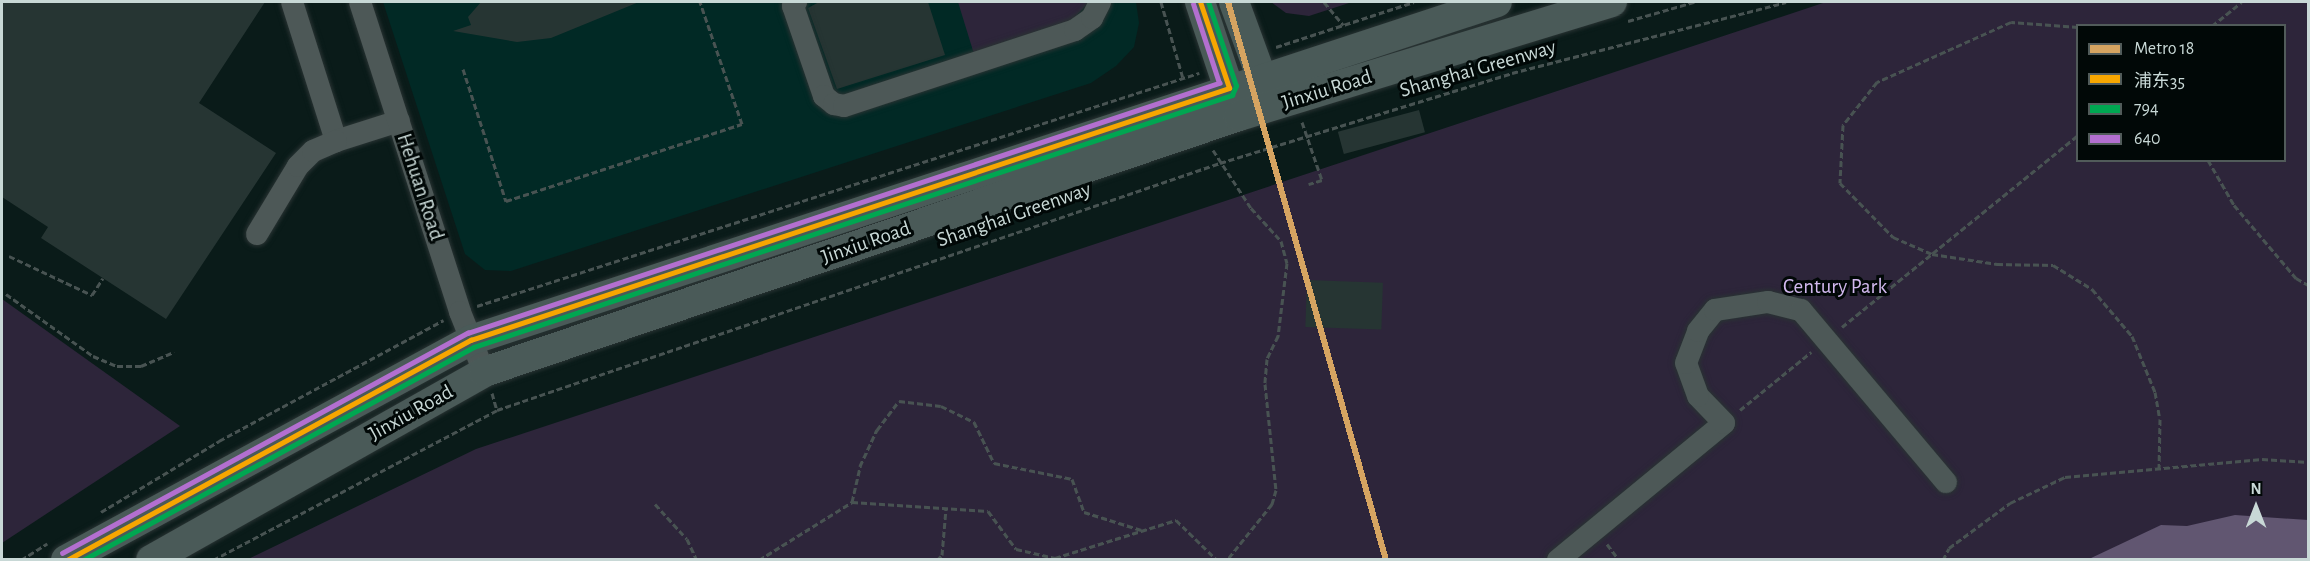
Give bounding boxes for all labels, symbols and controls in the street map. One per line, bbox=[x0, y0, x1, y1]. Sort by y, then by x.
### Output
legend bbox=[2076, 24, 2286, 162]
street label: Shanghai Greenway bbox=[1397, 35, 1559, 103]
text: Metro 18 bbox=[2134, 40, 2194, 58]
street label: Jinxiu Road bbox=[1279, 64, 1375, 116]
text: 浦东35 bbox=[2134, 73, 2185, 91]
text: 794 bbox=[2134, 100, 2159, 118]
street label: Hehuan Road bbox=[391, 130, 449, 244]
text: 640 bbox=[2134, 130, 2161, 148]
street label: Shanghai Greenway bbox=[934, 177, 1094, 253]
street label: Jinxiu Road bbox=[818, 216, 914, 270]
park label: Century Park bbox=[1783, 274, 1887, 300]
street label: Jinxiu Road bbox=[364, 380, 458, 446]
north arrow bbox=[2226, 477, 2286, 537]
text: N bbox=[2250, 481, 2262, 497]

